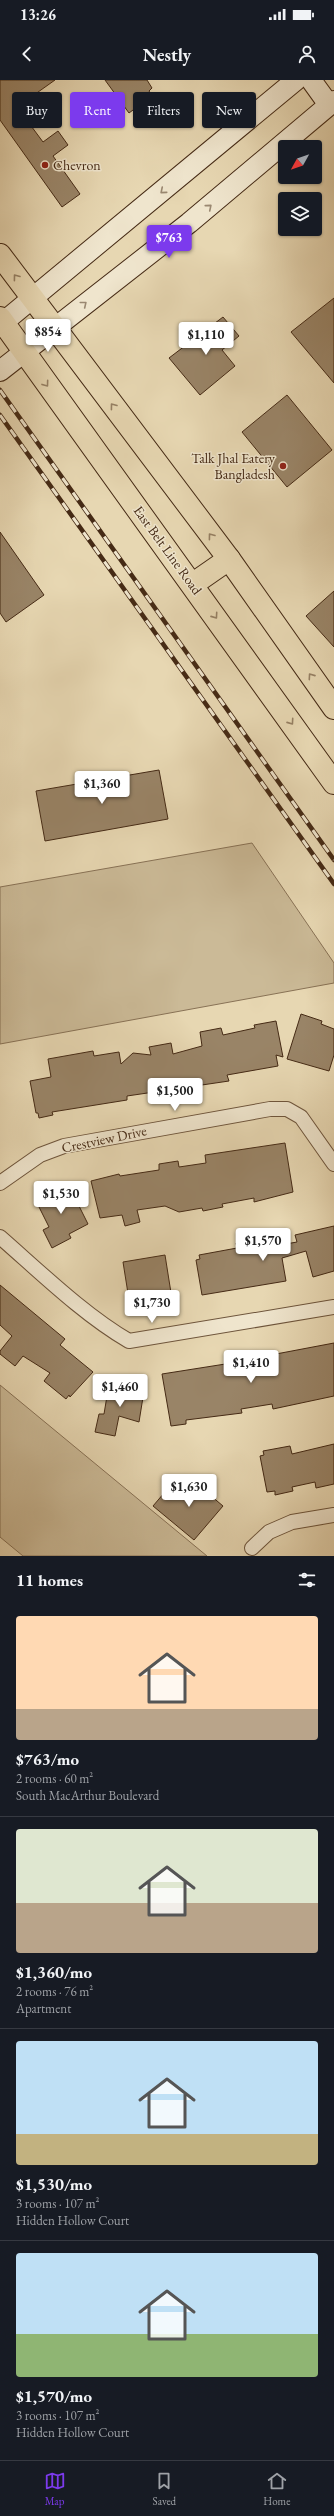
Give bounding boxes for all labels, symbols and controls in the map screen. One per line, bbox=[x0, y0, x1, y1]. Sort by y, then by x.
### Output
text: 13:26 bbox=[20, 5, 56, 24]
icon: back bbox=[16, 43, 38, 65]
text: Nestly bbox=[143, 43, 191, 66]
icon: person bbox=[296, 43, 318, 65]
chip: Buy bbox=[12, 92, 62, 128]
chip: Rent bbox=[70, 92, 125, 128]
chip: Filters bbox=[133, 92, 194, 128]
chip: New bbox=[202, 92, 256, 128]
north arrow bbox=[278, 140, 322, 184]
map controls bbox=[278, 140, 322, 236]
place label: Chevron bbox=[53, 156, 101, 174]
marker: Chevron bbox=[40, 160, 50, 170]
one-way arrow bbox=[161, 186, 168, 193]
button: layers bbox=[278, 192, 322, 236]
one-way arrow bbox=[204, 204, 211, 211]
pin: $763 bbox=[145, 225, 193, 259]
text: $763 bbox=[156, 229, 182, 246]
one-way arrow bbox=[13, 274, 21, 281]
one-way arrow bbox=[80, 302, 87, 309]
pin: $854 bbox=[24, 319, 72, 353]
pin: $1,110 bbox=[173, 322, 239, 356]
text: $854 bbox=[35, 323, 61, 340]
text: $1,110 bbox=[188, 326, 224, 343]
one-way arrow bbox=[42, 380, 49, 387]
one-way arrow bbox=[110, 403, 117, 410]
place label: Talk Jhal Eatery Bangladesh bbox=[191, 449, 276, 483]
marker: Talk Jhal Eatery Bangladesh bbox=[278, 461, 288, 471]
street label: East Belt Line Road bbox=[130, 502, 207, 599]
one-way arrow bbox=[209, 533, 216, 540]
one-way arrow bbox=[210, 612, 218, 619]
one-way arrow bbox=[309, 673, 316, 680]
one-way arrow bbox=[286, 718, 294, 725]
pin: $1,360 bbox=[69, 771, 135, 805]
text: $1,360 bbox=[84, 775, 120, 792]
pin: $1,500 bbox=[142, 1078, 208, 1112]
text: $1,500 bbox=[157, 1082, 193, 1099]
street label: Crestview Drive bbox=[60, 1121, 149, 1157]
pin: $1,530 bbox=[28, 1181, 94, 1215]
text: $1,530 bbox=[43, 1185, 79, 1202]
pin: $1,570 bbox=[230, 1228, 296, 1262]
text: $1,570 bbox=[245, 1232, 281, 1249]
pin: $1,730 bbox=[119, 1290, 185, 1324]
text: $1,730 bbox=[134, 1294, 170, 1311]
pin: $1,410 bbox=[218, 1350, 284, 1384]
text: $1,410 bbox=[233, 1354, 269, 1371]
pin: $1,460 bbox=[87, 1374, 153, 1408]
text: $1,460 bbox=[102, 1378, 138, 1395]
pin: $1,630 bbox=[156, 1474, 222, 1508]
text: $1,630 bbox=[171, 1478, 207, 1495]
text: 11 homes bbox=[16, 1569, 83, 1591]
icon: filters bbox=[296, 1569, 318, 1591]
icon: home bbox=[131, 1642, 203, 1714]
text: $763/mo bbox=[16, 1748, 79, 1770]
text: 2 rooms · 60 m² bbox=[16, 1770, 93, 1787]
text: South MacArthur Boulevard bbox=[16, 1787, 159, 1804]
icon: home bbox=[131, 1855, 203, 1927]
text: $1,360/mo bbox=[16, 1961, 92, 1983]
text: 2 rooms · 76 m² bbox=[16, 1983, 93, 2000]
text: Apartment bbox=[16, 2000, 71, 2017]
icon: home bbox=[131, 2067, 203, 2139]
text: $1,530/mo bbox=[16, 2173, 92, 2195]
text: 3 rooms · 107 m² bbox=[16, 2195, 100, 2212]
text: Hidden Hollow Court bbox=[16, 2212, 129, 2229]
icon: home bbox=[131, 2279, 203, 2351]
text: $1,570/mo bbox=[16, 2385, 92, 2407]
text: 3 rooms · 107 m² bbox=[16, 2407, 100, 2424]
text: Hidden Hollow Court bbox=[16, 2424, 129, 2441]
tab: Map bbox=[44, 2470, 66, 2508]
tab: Saved bbox=[153, 2470, 176, 2508]
tab: Home bbox=[263, 2470, 290, 2508]

